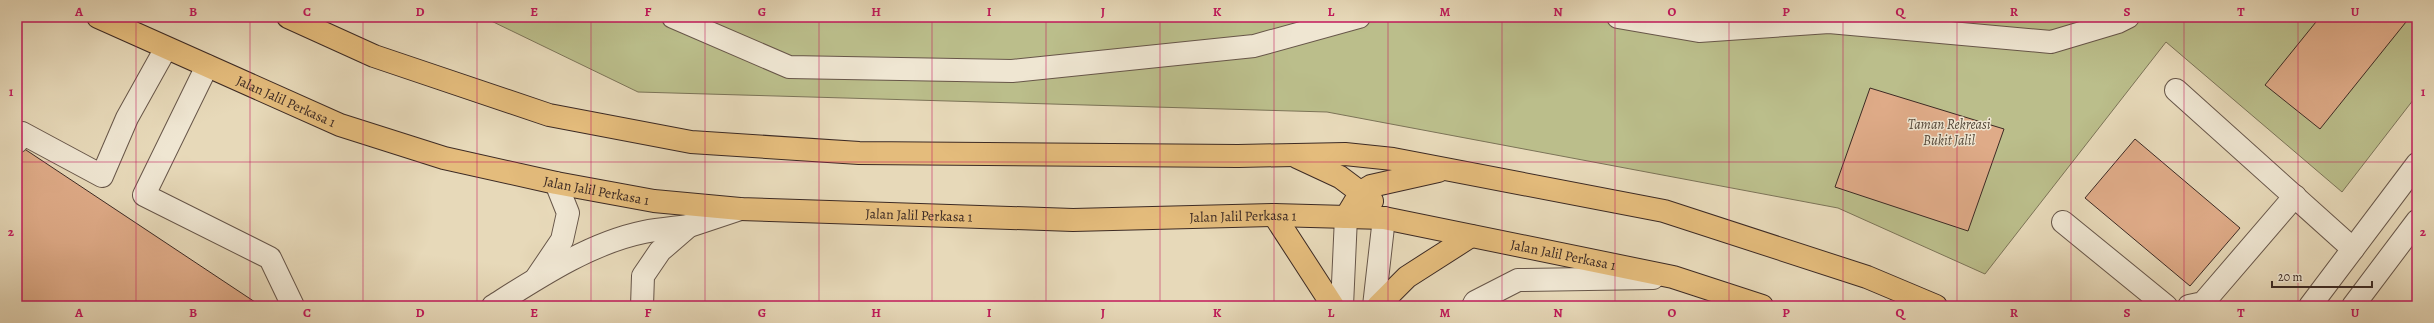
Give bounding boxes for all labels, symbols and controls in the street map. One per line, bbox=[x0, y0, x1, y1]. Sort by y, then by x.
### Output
text: A bbox=[74, 3, 84, 20]
text: B bbox=[189, 3, 197, 20]
text: C bbox=[303, 3, 311, 20]
text: D bbox=[415, 3, 425, 20]
text: E bbox=[530, 3, 538, 20]
text: F bbox=[645, 3, 652, 20]
text: G bbox=[758, 3, 766, 20]
text: H bbox=[871, 3, 881, 20]
text: I bbox=[987, 3, 992, 20]
text: J bbox=[1101, 3, 1105, 20]
text: K bbox=[1213, 3, 1222, 20]
text: L bbox=[1328, 3, 1335, 20]
text: M bbox=[1440, 3, 1451, 20]
text: N bbox=[1553, 3, 1563, 20]
text: O bbox=[1668, 3, 1677, 20]
text: P bbox=[1782, 3, 1790, 20]
text: Q bbox=[1896, 3, 1907, 20]
text: R bbox=[2010, 3, 2019, 20]
text: S bbox=[2123, 3, 2131, 20]
text: T bbox=[2237, 3, 2245, 20]
text: U bbox=[2351, 3, 2360, 20]
street label: Jalan Jalil Perkasa 1 bbox=[233, 70, 339, 132]
text: 1 bbox=[9, 83, 14, 100]
text: 1 bbox=[2421, 83, 2426, 100]
park label: Taman Rekreasi Bukit Jalil bbox=[1908, 115, 1991, 150]
street label: Jalan Jalil Perkasa 1 bbox=[542, 171, 651, 209]
street label: Jalan Jalil Perkasa 1 bbox=[865, 204, 973, 226]
street label: Jalan Jalil Perkasa 1 bbox=[1189, 205, 1297, 227]
text: 2 bbox=[8, 223, 15, 240]
text: 2 bbox=[2420, 223, 2427, 240]
street label: Jalan Jalil Perkasa 1 bbox=[1509, 235, 1618, 275]
scale bar bbox=[2272, 263, 2372, 289]
text: 20 m bbox=[2278, 269, 2302, 285]
text: A bbox=[74, 304, 84, 321]
text: B bbox=[189, 304, 197, 321]
text: C bbox=[303, 304, 311, 321]
text: D bbox=[415, 304, 425, 321]
text: E bbox=[530, 304, 538, 321]
text: F bbox=[645, 304, 652, 321]
text: G bbox=[758, 304, 766, 321]
text: H bbox=[871, 304, 881, 321]
text: I bbox=[987, 304, 992, 321]
text: J bbox=[1101, 304, 1105, 321]
text: K bbox=[1213, 304, 1222, 321]
text: L bbox=[1328, 304, 1335, 321]
text: M bbox=[1440, 304, 1451, 321]
text: N bbox=[1553, 304, 1563, 321]
text: O bbox=[1668, 304, 1677, 321]
text: P bbox=[1782, 304, 1790, 321]
text: Q bbox=[1896, 304, 1907, 321]
text: R bbox=[2010, 304, 2019, 321]
text: S bbox=[2123, 304, 2131, 321]
text: T bbox=[2237, 304, 2245, 321]
text: U bbox=[2351, 304, 2360, 321]

